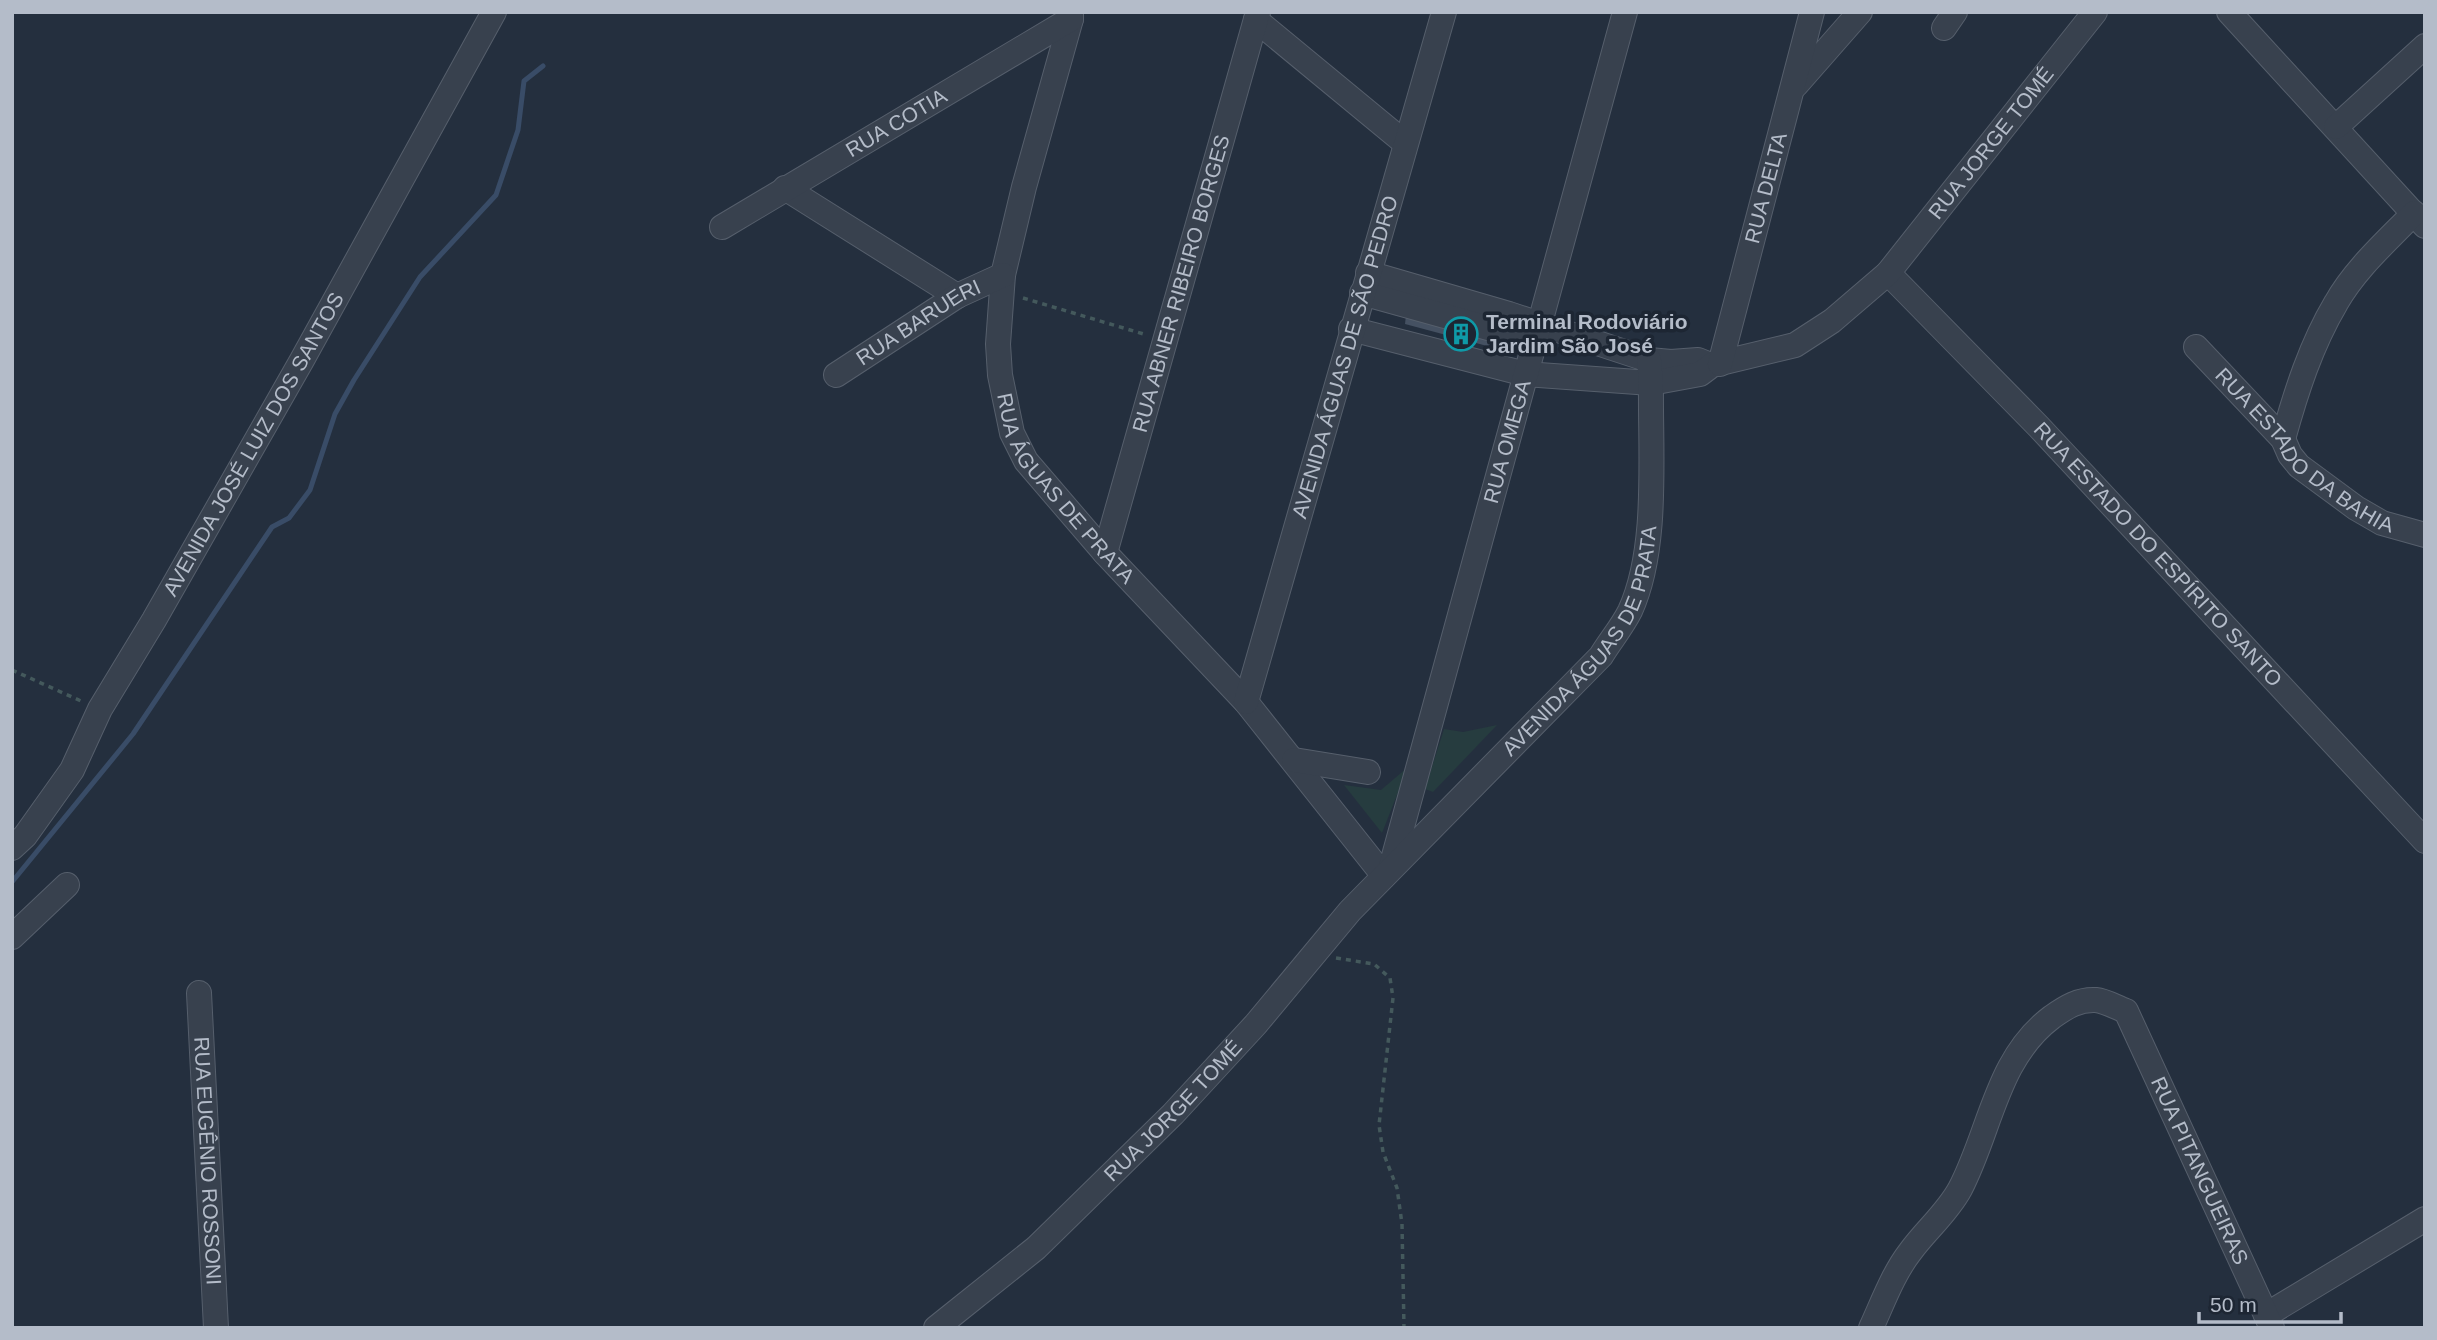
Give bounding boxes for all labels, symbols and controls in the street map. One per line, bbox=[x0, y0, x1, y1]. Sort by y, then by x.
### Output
street label: RUA JORGE TOMÉ bbox=[1924, 62, 2058, 223]
street label: RUA COTIA bbox=[842, 84, 951, 162]
street label: RUA DELTA bbox=[1740, 130, 1791, 246]
street label: RUA ABNER RIBEIRO BORGES bbox=[1128, 132, 1234, 435]
street label: AVENIDA ÁGUAS DE SÃO PEDRO bbox=[1287, 193, 1402, 521]
street label: RUA BARUERI bbox=[852, 275, 984, 370]
street label: AVENIDA JOSÉ LUIZ DOS SANTOS bbox=[158, 288, 348, 600]
place label: Terminal Rodoviário Jardim São José bbox=[1486, 310, 1687, 357]
building icon: Terminal Rodoviário Jardim São José bbox=[1442, 315, 1480, 353]
street label: RUA ESTADO DA BAHIA bbox=[2211, 363, 2396, 537]
street label: RUA OMEGA bbox=[1479, 377, 1535, 506]
street label: RUA ÁGUAS DE PRATA bbox=[993, 391, 1139, 588]
street label: RUA ESTADO DO ESPÍRITO SANTO bbox=[2030, 417, 2287, 691]
street label: AVENIDA ÁGUAS DE PRATA bbox=[1498, 525, 1660, 760]
street label: RUA JORGE TOMÉ bbox=[1099, 1035, 1246, 1186]
street label: RUA EUGÊNIO ROSSONI bbox=[190, 1036, 226, 1286]
street label: RUA PITANGUEIRAS bbox=[2147, 1073, 2253, 1268]
scale bar bbox=[2199, 1280, 2341, 1324]
text: 50 m bbox=[2210, 1293, 2257, 1316]

